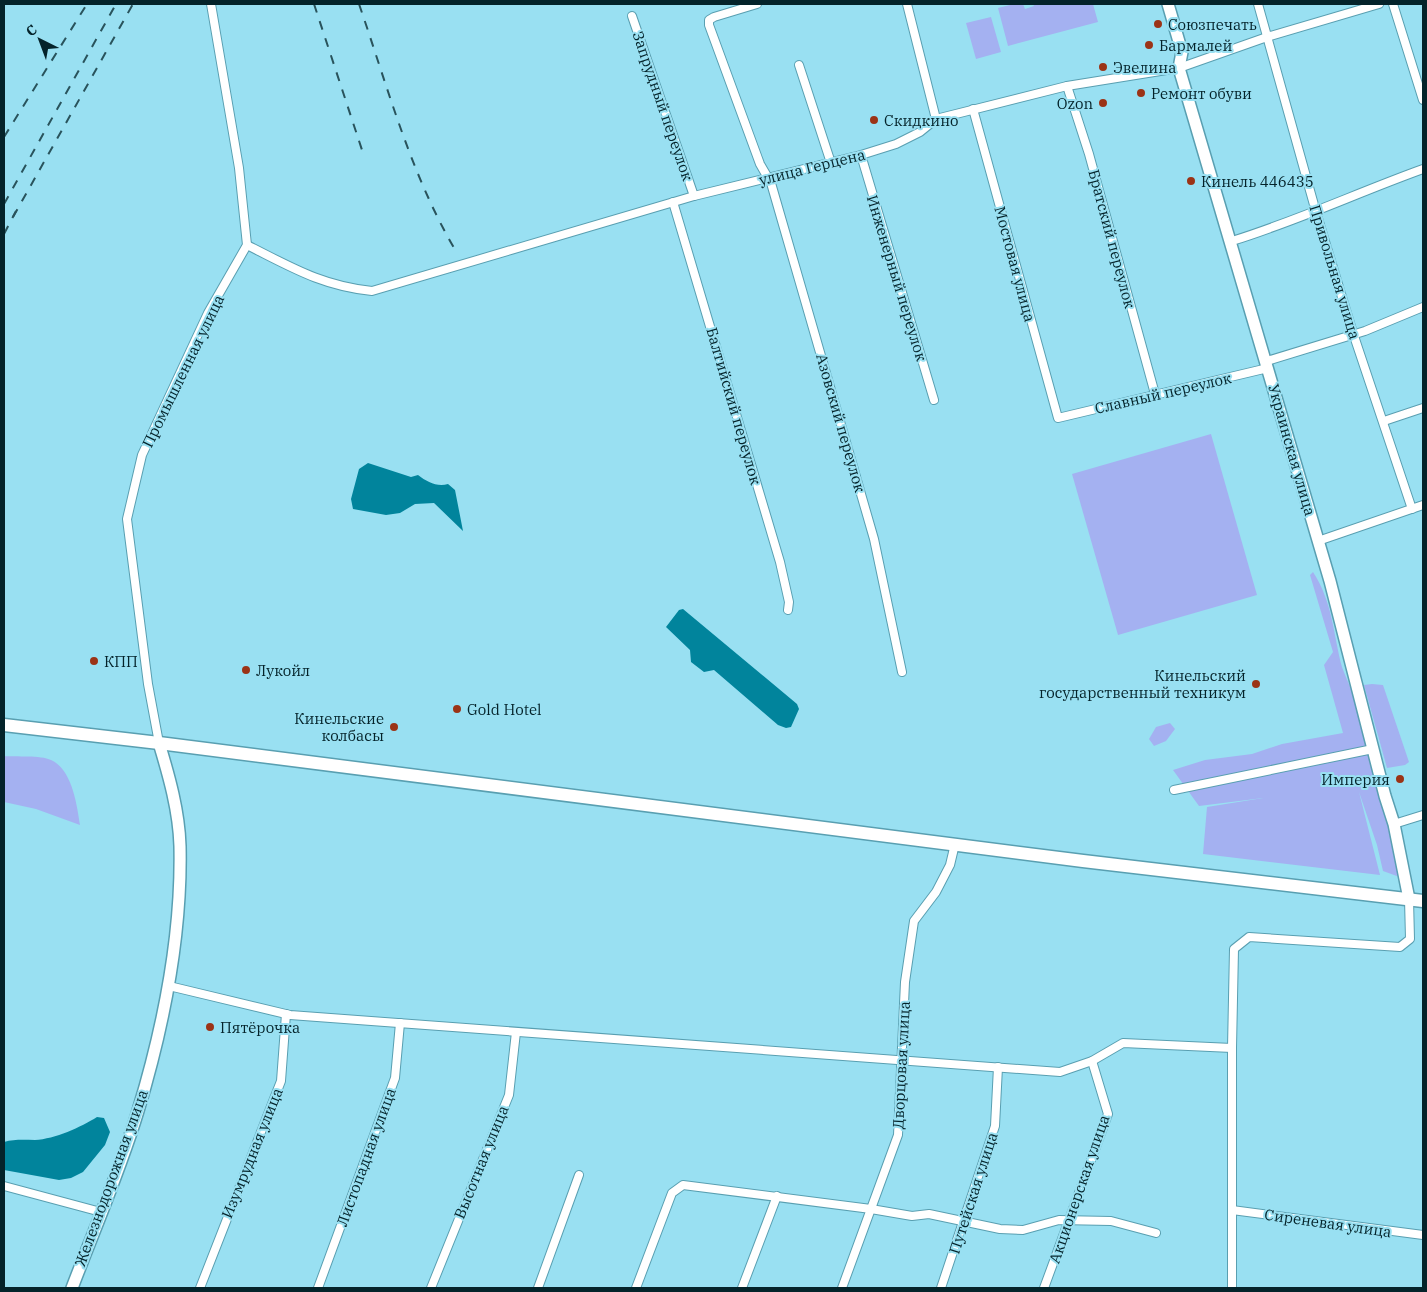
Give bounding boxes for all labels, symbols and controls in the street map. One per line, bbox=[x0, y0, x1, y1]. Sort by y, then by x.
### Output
north arrow bbox=[15, 15, 65, 65]
place label: Союзпечать bbox=[1168, 15, 1257, 34]
marker: Союзпечать bbox=[1152, 18, 1164, 30]
text: С bbox=[22, 21, 41, 40]
street label: Запрудный переулок bbox=[628, 29, 698, 184]
place label: Бармалей bbox=[1159, 36, 1232, 55]
marker: Бармалей bbox=[1143, 39, 1155, 51]
place label: Эвелина bbox=[1113, 58, 1176, 77]
marker: Эвелина bbox=[1097, 61, 1109, 73]
place label: Ремонт обуви bbox=[1151, 84, 1252, 103]
marker: Ремонт обуви bbox=[1135, 87, 1147, 99]
place label: Ozon bbox=[1057, 94, 1093, 113]
marker: Ozon bbox=[1097, 97, 1109, 109]
place label: Скидкино bbox=[884, 111, 959, 130]
marker: Скидкино bbox=[868, 114, 880, 126]
street label: улица Герцена bbox=[757, 145, 867, 189]
street label: Братский переулок bbox=[1084, 167, 1140, 311]
place label: Кинель 446435 bbox=[1201, 172, 1314, 191]
marker: Кинель 446435 bbox=[1185, 175, 1197, 187]
street label: Инженерный переулок bbox=[863, 193, 931, 364]
street label: Привольная улица bbox=[1305, 202, 1365, 342]
street label: Мостовая улица bbox=[990, 204, 1040, 324]
street label: Промышленная улица bbox=[138, 291, 228, 451]
street label: Балтийский переулок bbox=[702, 325, 766, 487]
street label: Азовский переулок bbox=[812, 351, 870, 495]
street label: Славный переулок bbox=[1093, 368, 1233, 418]
street label: Украинская улица bbox=[1264, 382, 1320, 518]
place label: КПП bbox=[104, 652, 138, 671]
marker: КПП bbox=[88, 655, 100, 667]
place label: Лукойл bbox=[256, 661, 310, 680]
marker: Лукойл bbox=[240, 664, 252, 676]
place label: Кинельский государственный техникум bbox=[1039, 666, 1246, 702]
marker: Кинельский государственный техникум bbox=[1250, 678, 1262, 690]
place label: Gold Hotel bbox=[467, 700, 541, 719]
marker: Gold Hotel bbox=[451, 703, 463, 715]
place label: Кинельские колбасы bbox=[294, 709, 384, 745]
marker: Кинельские колбасы bbox=[388, 721, 400, 733]
place label: Империя bbox=[1321, 770, 1390, 789]
marker: Империя bbox=[1394, 773, 1406, 785]
street label: Дворцовая улица bbox=[888, 1001, 914, 1129]
place label: Пятёрочка bbox=[220, 1018, 300, 1037]
marker: Пятёрочка bbox=[204, 1021, 216, 1033]
street label: Изумрудная улица bbox=[217, 1085, 287, 1221]
street label: Листопадная улица bbox=[332, 1085, 400, 1229]
street label: Железнодорожная улица bbox=[70, 1087, 152, 1269]
street label: Высотная улица bbox=[450, 1102, 512, 1222]
street label: Акционерская улица bbox=[1045, 1112, 1113, 1266]
street label: Путейская улица bbox=[944, 1130, 1002, 1256]
street label: Сиреневая улица bbox=[1263, 1205, 1393, 1241]

